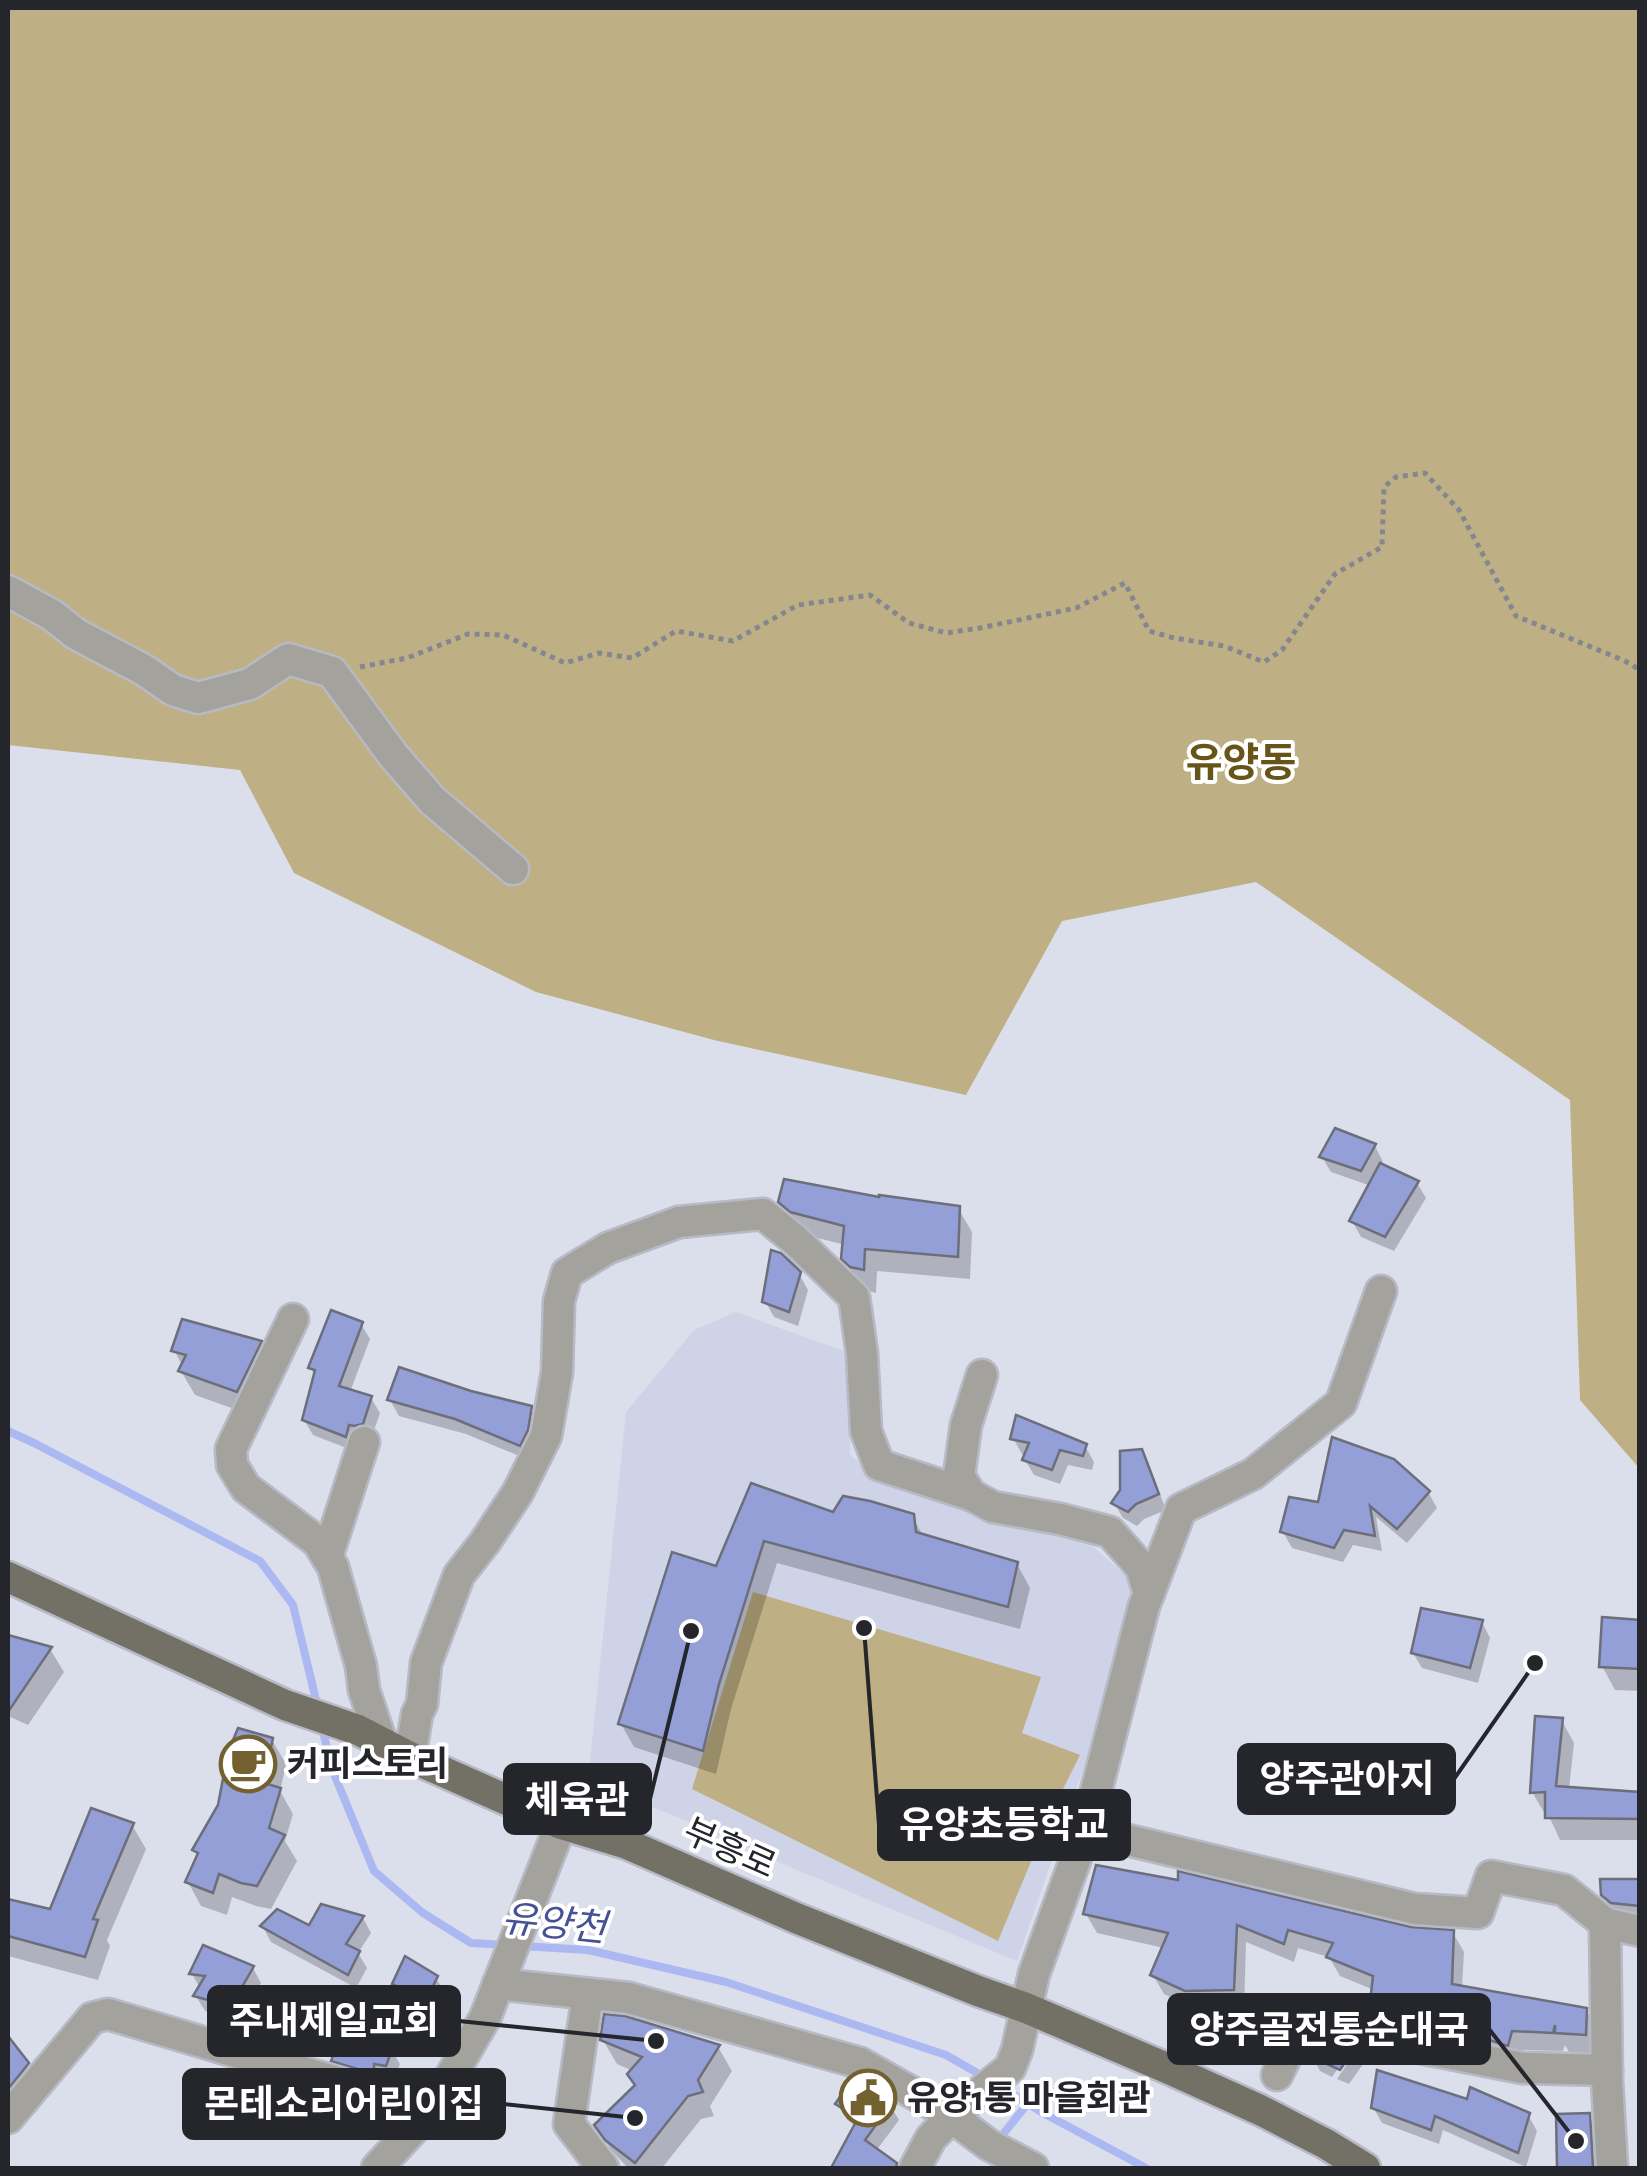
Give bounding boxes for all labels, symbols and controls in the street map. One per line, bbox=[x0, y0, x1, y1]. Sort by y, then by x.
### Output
district label: 유양동 bbox=[1186, 742, 1296, 784]
cafe icon: 커피스토리 bbox=[218, 1734, 278, 1794]
callout: 양주관아지 bbox=[1239, 1745, 1454, 1813]
place label: 커피스토리 bbox=[287, 1746, 448, 1783]
text: 양주관아지 bbox=[1260, 1759, 1434, 1800]
callout: 체육관 bbox=[505, 1765, 650, 1833]
text: 체육관 bbox=[525, 1780, 629, 1821]
callout: 유양초등학교 bbox=[879, 1791, 1129, 1859]
text: 유양초등학교 bbox=[899, 1805, 1109, 1846]
street label: 부흥로 bbox=[678, 1812, 781, 1885]
water label: 유양천 bbox=[500, 1899, 612, 1950]
callout: 주내제일교회 bbox=[209, 1987, 459, 2055]
callout: 양주골전통순대국 bbox=[1169, 1995, 1489, 2063]
text: 주내제일교회 bbox=[229, 2001, 439, 2042]
text: 양주골전통순대국 bbox=[1189, 2010, 1469, 2051]
public building icon: 유양1통 마을회관 bbox=[838, 2068, 898, 2128]
callout: 몬테소리어린이집 bbox=[184, 2070, 504, 2138]
place label: 유양1통 마을회관 bbox=[907, 2080, 1150, 2117]
text: 몬테소리어린이집 bbox=[204, 2084, 484, 2125]

